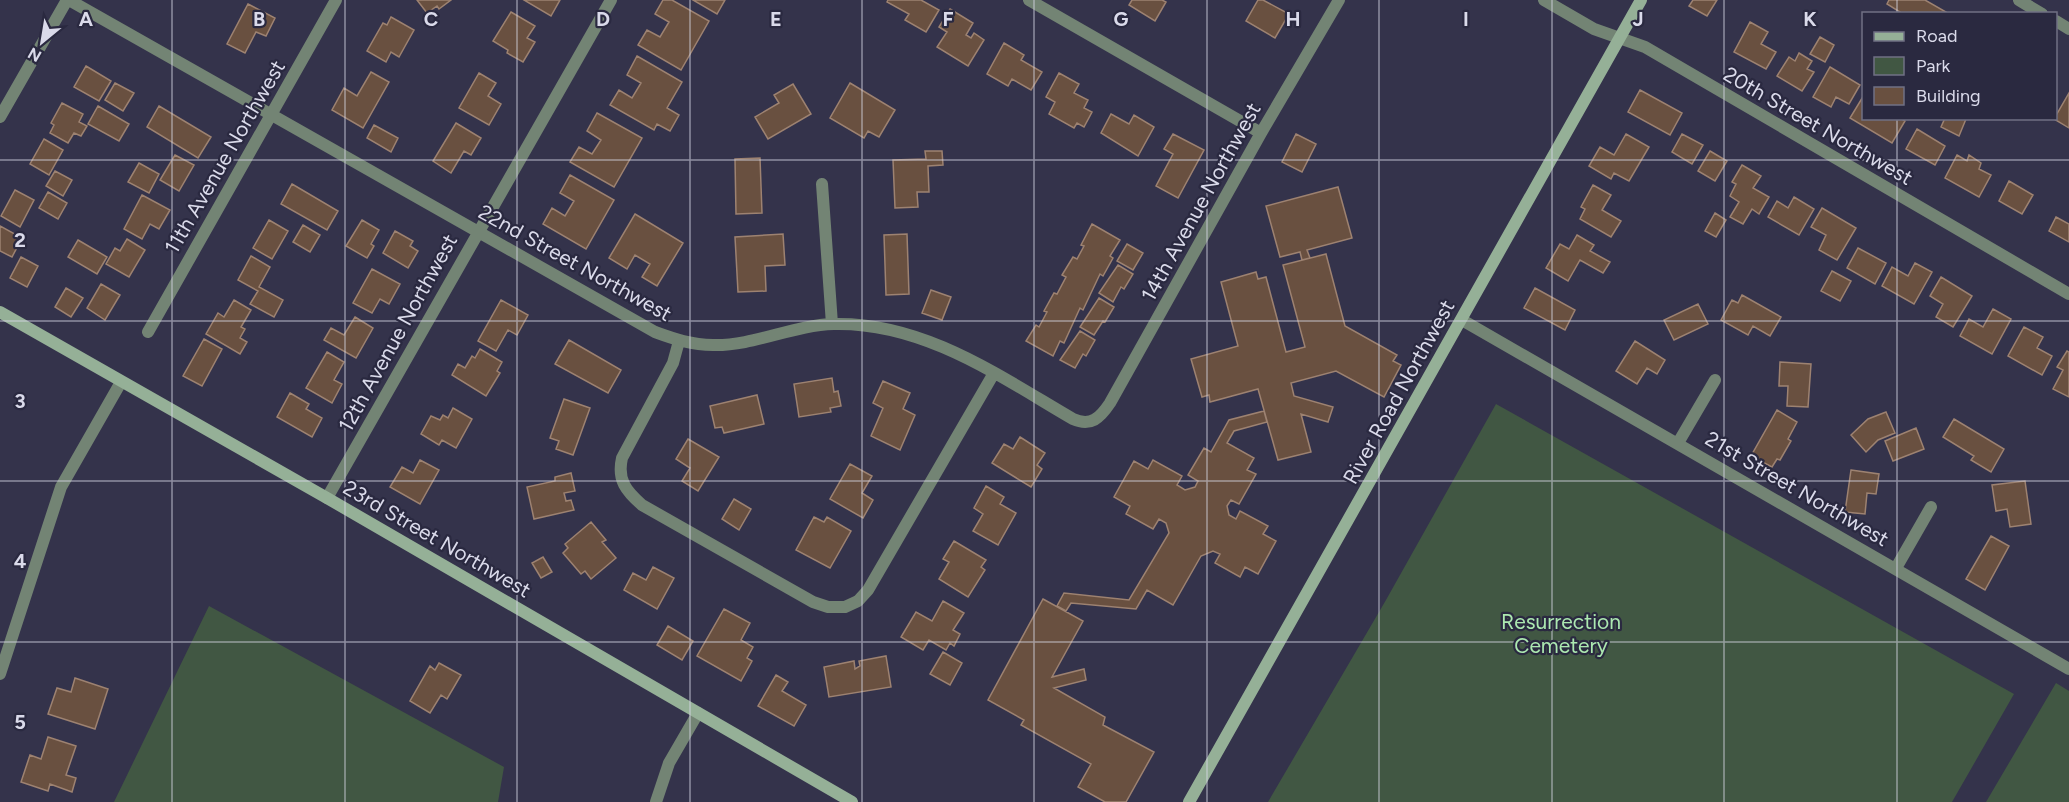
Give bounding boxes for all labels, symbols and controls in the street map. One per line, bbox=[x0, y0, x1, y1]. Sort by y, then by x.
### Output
text: A bbox=[79, 7, 94, 31]
text: B bbox=[253, 7, 265, 31]
text: C bbox=[424, 7, 438, 31]
text: D bbox=[596, 7, 610, 31]
text: E bbox=[770, 7, 782, 31]
text: F bbox=[942, 7, 954, 31]
text: G bbox=[1114, 7, 1129, 31]
text: H bbox=[1286, 7, 1301, 31]
text: I bbox=[1463, 7, 1469, 31]
text: J bbox=[1632, 7, 1644, 31]
text: K bbox=[1803, 7, 1817, 31]
north arrow bbox=[12, 12, 72, 72]
legend bbox=[1862, 12, 2057, 120]
text: Road bbox=[1916, 25, 1957, 47]
text: N bbox=[25, 43, 45, 66]
text: Park bbox=[1916, 55, 1951, 77]
street label: 11th Avenue Northwest bbox=[159, 56, 290, 258]
street label: 20th Street Northwest bbox=[1719, 61, 1917, 190]
text: Building bbox=[1916, 85, 1981, 107]
street label: 14th Avenue Northwest bbox=[1136, 98, 1266, 305]
street label: 22nd Street Northwest bbox=[474, 199, 676, 326]
text: 2 bbox=[14, 228, 26, 252]
street label: 12th Avenue Northwest bbox=[333, 230, 462, 436]
street label: River Road Northwest bbox=[1338, 295, 1460, 488]
text: 3 bbox=[14, 389, 26, 413]
street label: 21st Street Northwest bbox=[1701, 426, 1894, 551]
street label: 23rd Street Northwest bbox=[339, 475, 535, 602]
text: 4 bbox=[14, 549, 27, 573]
park label: Resurrection Cemetery bbox=[1501, 609, 1621, 658]
text: 5 bbox=[14, 710, 26, 734]

